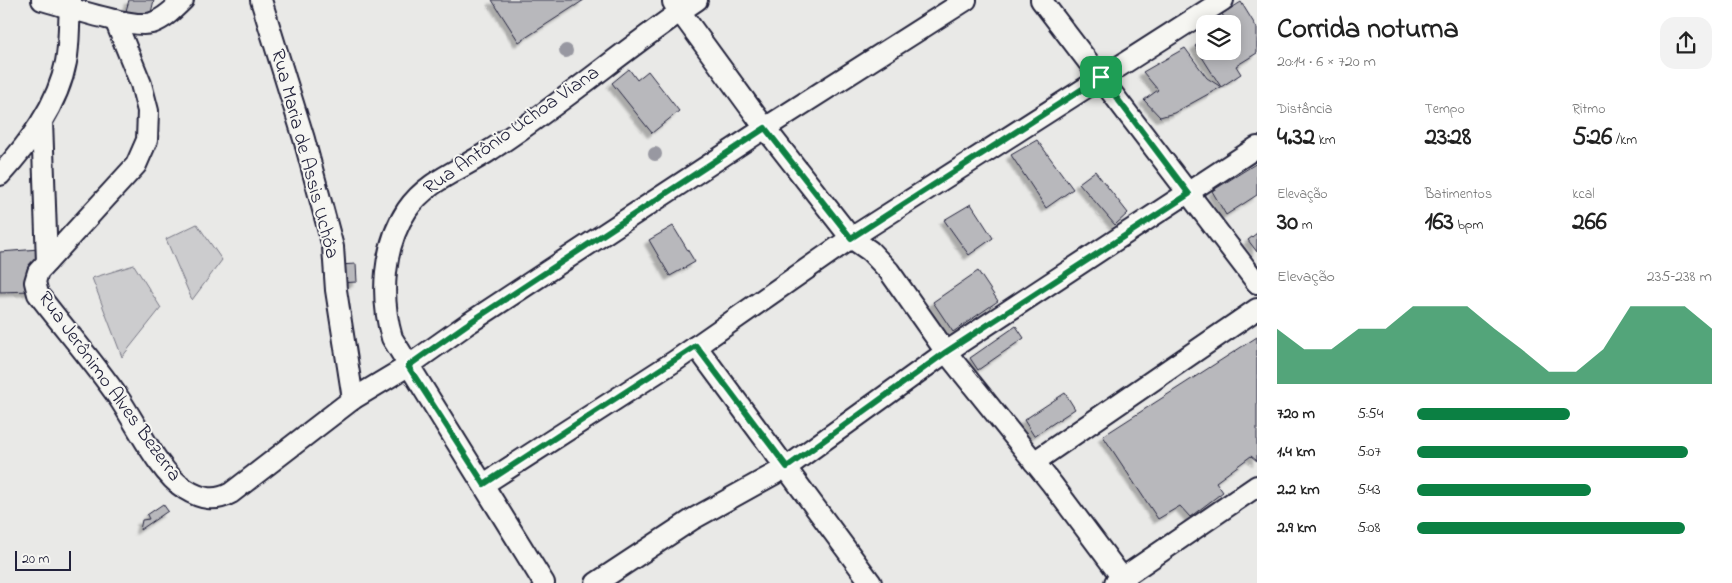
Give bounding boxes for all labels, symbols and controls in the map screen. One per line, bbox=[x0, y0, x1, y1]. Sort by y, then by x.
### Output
text: Corrida noturna bbox=[1277, 10, 1459, 51]
map controls bbox=[1196, 15, 1241, 60]
button: layers bbox=[1196, 15, 1241, 60]
button: share bbox=[1660, 17, 1712, 69]
street label: Rua Maria de Assis Uchôa bbox=[262, 46, 346, 262]
text: 20:14 · 6 × 720 m bbox=[1277, 50, 1376, 74]
pin bbox=[1080, 56, 1122, 98]
street label: Rua Antônio Uchoa Viana bbox=[418, 59, 606, 203]
icon: arrive bbox=[1087, 63, 1115, 91]
text: Distância bbox=[1277, 99, 1332, 120]
text: Tempo bbox=[1425, 99, 1465, 120]
text: Ritmo bbox=[1572, 99, 1605, 120]
text: 4.32 bbox=[1277, 120, 1315, 156]
text: 23:28 bbox=[1425, 120, 1471, 156]
text: 5:26 bbox=[1572, 120, 1612, 156]
text: km bbox=[1315, 130, 1336, 151]
text: /km bbox=[1612, 130, 1637, 151]
text: Elevação bbox=[1277, 184, 1328, 205]
text: Batimentos bbox=[1425, 184, 1492, 205]
text: kcal bbox=[1572, 184, 1595, 205]
text: 30 bbox=[1277, 205, 1298, 241]
text: 163 bbox=[1425, 205, 1454, 241]
text: 266 bbox=[1572, 205, 1607, 241]
text: m bbox=[1298, 215, 1313, 236]
text: bpm bbox=[1454, 215, 1483, 236]
text: Elevação bbox=[1277, 265, 1335, 289]
text: 235–238 m bbox=[1647, 265, 1712, 289]
street label: Rua Jerônimo Alves Bezerra bbox=[30, 286, 188, 488]
text: 720 m bbox=[1277, 402, 1315, 426]
text: 5:54 bbox=[1357, 402, 1383, 426]
text: 1.4 km bbox=[1277, 440, 1315, 464]
text: 5:07 bbox=[1357, 440, 1381, 464]
text: 2.2 km bbox=[1277, 478, 1320, 502]
text: 5:43 bbox=[1357, 478, 1381, 502]
text: 2.9 km bbox=[1277, 516, 1316, 540]
text: 5:08 bbox=[1357, 516, 1380, 540]
scale bar bbox=[15, 548, 71, 571]
text: 20 m bbox=[22, 549, 49, 570]

